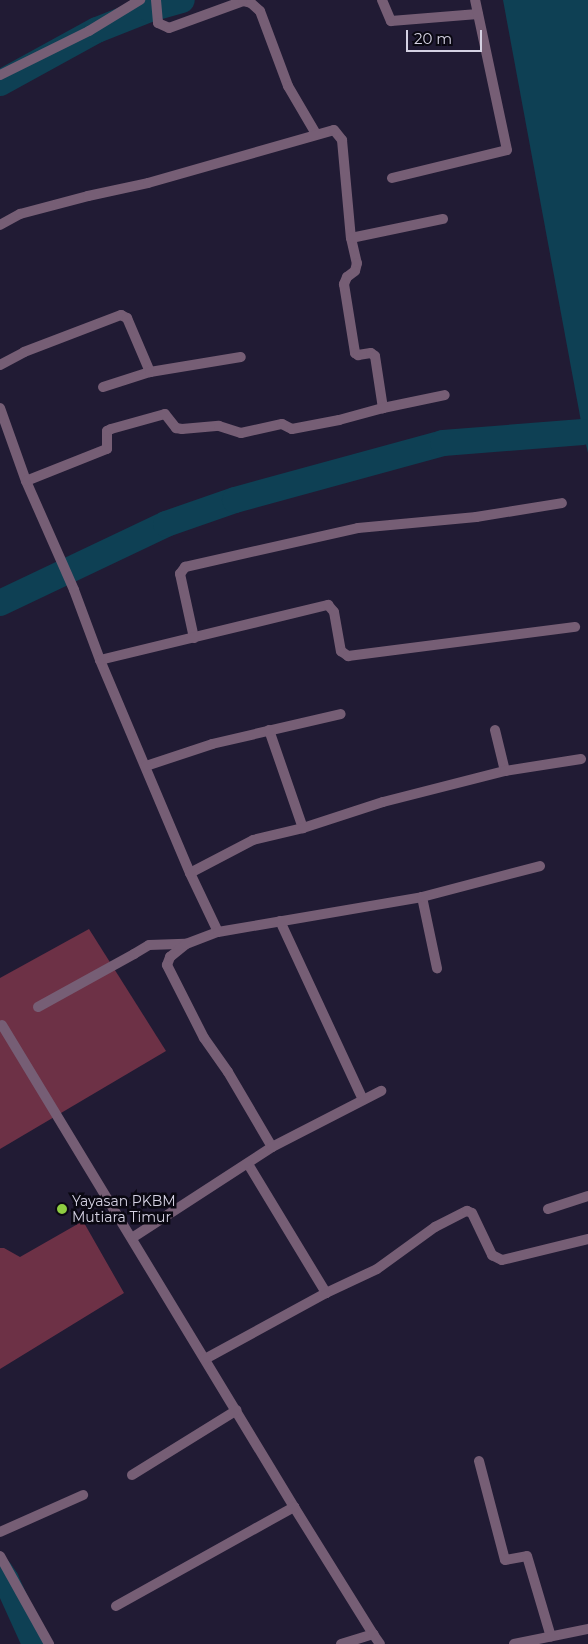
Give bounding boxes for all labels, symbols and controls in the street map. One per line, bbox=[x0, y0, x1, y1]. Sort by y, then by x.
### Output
scale bar bbox=[408, 20, 484, 52]
text: 20 m bbox=[414, 29, 452, 48]
place label: Yayasan PKBM Mutiara Timur bbox=[72, 1193, 176, 1226]
marker: Yayasan PKBM Mutiara Timur bbox=[56, 1203, 68, 1215]

